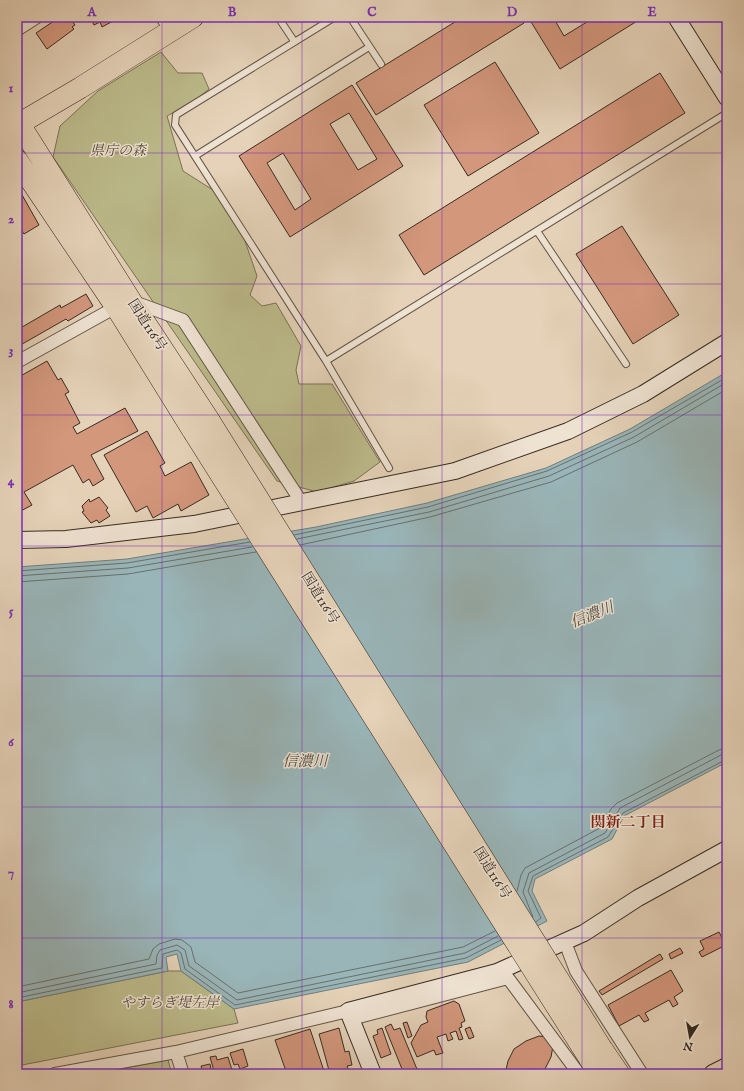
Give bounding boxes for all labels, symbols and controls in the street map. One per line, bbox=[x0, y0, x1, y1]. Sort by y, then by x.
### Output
text: A bbox=[87, 4, 98, 21]
text: B bbox=[228, 4, 237, 21]
text: C bbox=[367, 4, 377, 21]
text: D bbox=[507, 4, 518, 21]
text: E bbox=[647, 4, 657, 21]
text: 1 bbox=[9, 80, 14, 97]
park label: 県庁の森 bbox=[90, 142, 148, 160]
text: 2 bbox=[8, 211, 14, 228]
street label: 国道116号 bbox=[124, 296, 170, 354]
text: 3 bbox=[9, 342, 14, 359]
text: 4 bbox=[8, 473, 15, 490]
street label: 国道116号 bbox=[297, 568, 343, 628]
water label: 信濃川 bbox=[568, 597, 618, 632]
text: 5 bbox=[9, 603, 14, 620]
text: 6 bbox=[8, 734, 14, 751]
water label: 信濃川 bbox=[282, 752, 329, 771]
district label: 関新二丁目 bbox=[590, 813, 666, 832]
street label: 国道116号 bbox=[469, 843, 515, 903]
text: 7 bbox=[8, 865, 14, 882]
park label: やすらぎ堤左岸 bbox=[121, 994, 221, 1012]
text: 8 bbox=[8, 996, 14, 1013]
north arrow bbox=[670, 1017, 710, 1057]
text: N bbox=[682, 1038, 695, 1054]

